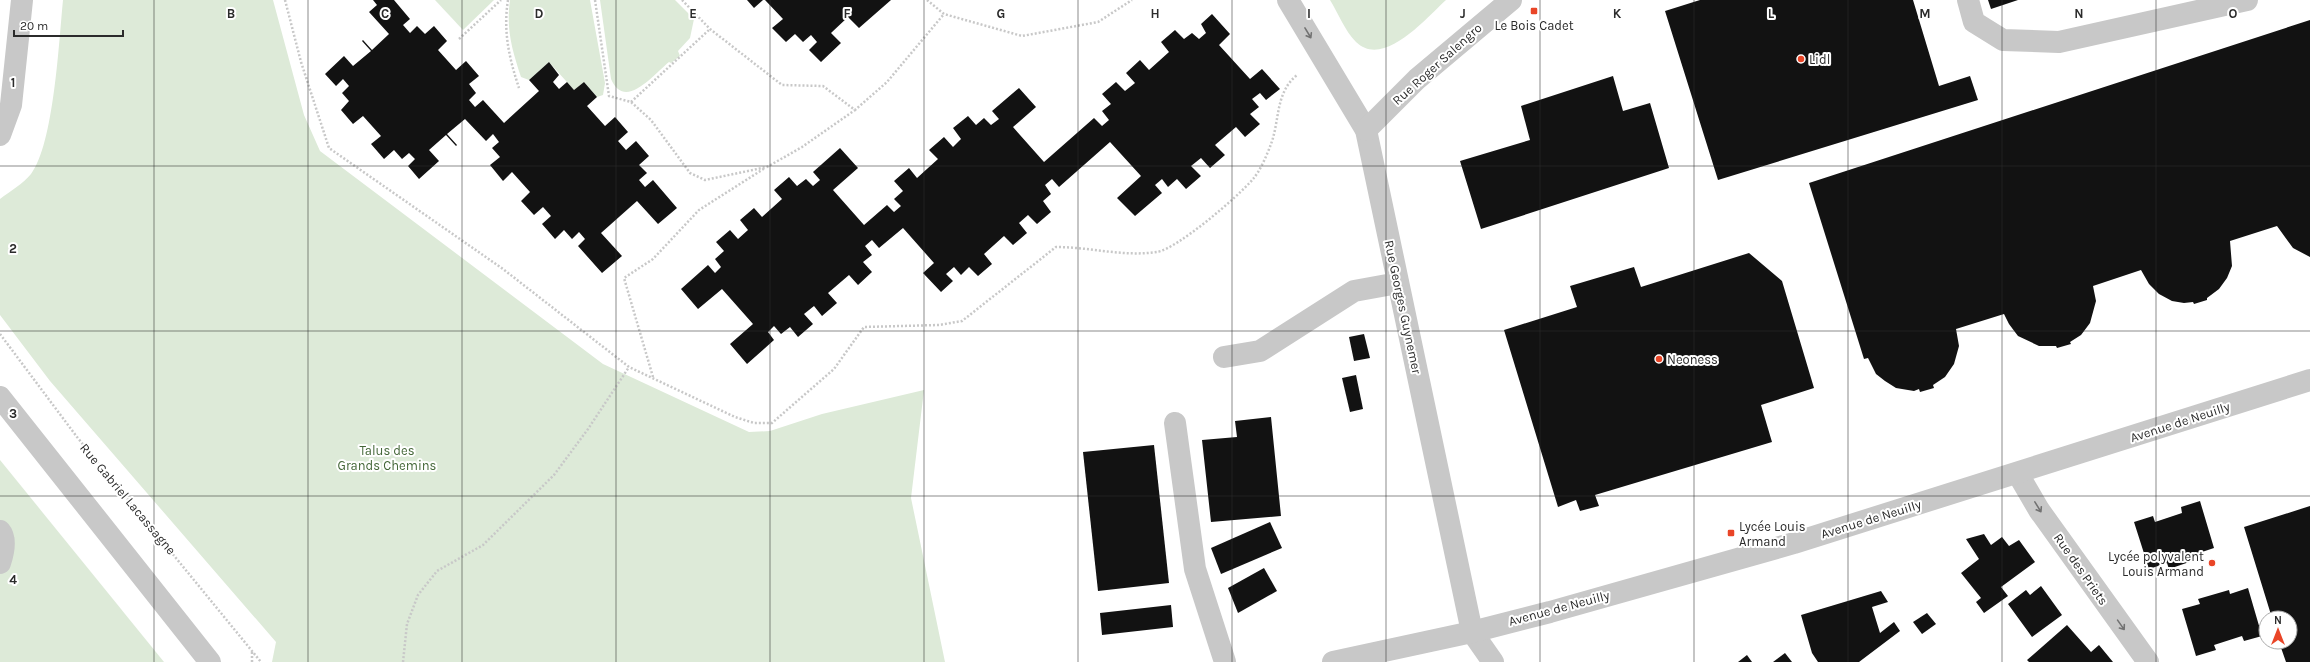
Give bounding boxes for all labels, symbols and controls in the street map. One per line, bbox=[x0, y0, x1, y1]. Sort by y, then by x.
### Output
text: B bbox=[227, 6, 235, 21]
text: C bbox=[381, 6, 389, 21]
text: D bbox=[535, 6, 544, 21]
text: E bbox=[689, 6, 697, 21]
text: F bbox=[843, 6, 851, 21]
text: G bbox=[997, 6, 1005, 21]
text: H bbox=[1150, 6, 1160, 21]
text: I bbox=[1307, 6, 1311, 21]
text: J bbox=[1460, 6, 1466, 21]
marker: Le Bois Cadet bbox=[1529, 6, 1539, 16]
text: K bbox=[1613, 6, 1622, 21]
text: L bbox=[1768, 6, 1775, 21]
text: M bbox=[1919, 6, 1931, 21]
text: N bbox=[2074, 6, 2084, 21]
text: O bbox=[2229, 6, 2238, 21]
scale bar bbox=[14, 12, 123, 38]
place label: Le Bois Cadet bbox=[1494, 18, 1574, 33]
text: 20 m bbox=[20, 19, 48, 33]
street label: Rue Roger Salengro bbox=[1389, 20, 1485, 108]
one-way arrow bbox=[1304, 27, 1312, 39]
place label: Lidl bbox=[1809, 52, 1830, 67]
marker: Lidl bbox=[1796, 54, 1806, 64]
text: 1 bbox=[11, 75, 15, 90]
street label: Rue Georges Guynemer bbox=[1381, 239, 1425, 376]
text: 2 bbox=[9, 241, 17, 256]
place label: Neoness bbox=[1667, 352, 1718, 367]
marker: Neoness bbox=[1654, 354, 1664, 364]
street label: Avenue de Neuilly bbox=[2128, 399, 2232, 445]
text: 3 bbox=[9, 406, 17, 421]
street label: Rue Gabriel Lacassagne bbox=[77, 440, 179, 558]
park label: Talus des Grands Chemins bbox=[338, 443, 437, 473]
street label: Avenue de Neuilly bbox=[1819, 497, 1923, 541]
one-way arrow bbox=[2034, 501, 2042, 512]
place label: Lycée Louis Armand bbox=[1739, 519, 1806, 549]
marker: Lycée Louis Armand bbox=[1726, 528, 1736, 538]
street label: Rue des Priets bbox=[2051, 530, 2111, 608]
place label: Lycée polyvalent Louis Armand bbox=[2108, 549, 2204, 579]
marker: Lycée polyvalent Louis Armand bbox=[2207, 558, 2217, 568]
text: 4 bbox=[9, 572, 17, 587]
street label: Avenue de Neuilly bbox=[1507, 587, 1611, 629]
north arrow bbox=[2258, 610, 2298, 650]
text: N bbox=[2274, 614, 2282, 627]
one-way arrow bbox=[2117, 619, 2125, 630]

